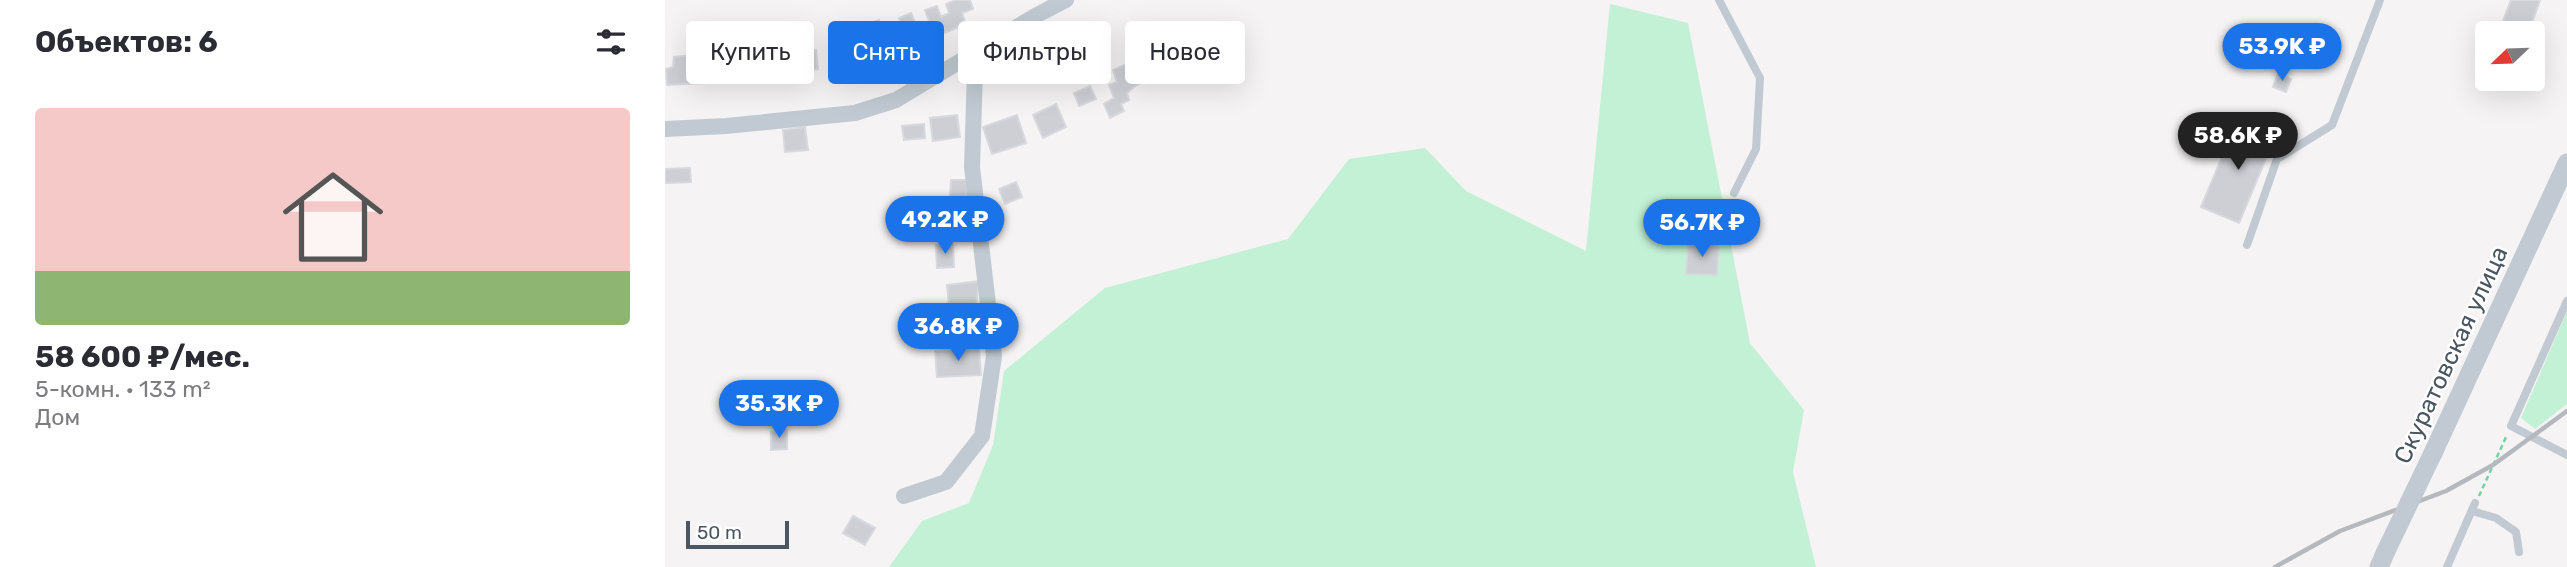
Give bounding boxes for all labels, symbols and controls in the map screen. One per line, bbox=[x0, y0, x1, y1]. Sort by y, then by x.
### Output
chip: Купить bbox=[686, 21, 814, 84]
chip: Снять bbox=[828, 21, 944, 84]
chip: Фильтры bbox=[958, 21, 1111, 84]
chip: Новое bbox=[1125, 21, 1245, 84]
north arrow bbox=[2475, 21, 2545, 91]
map controls bbox=[2475, 21, 2545, 91]
icon: filters bbox=[592, 23, 630, 61]
text: Объектов: 6 bbox=[35, 24, 218, 60]
pin: 53.9K ₽ bbox=[2217, 24, 2347, 83]
text: 53.9K ₽ bbox=[2239, 32, 2326, 60]
pin: 58.6K ₽ bbox=[2173, 113, 2303, 172]
text: 58.6K ₽ bbox=[2194, 121, 2282, 149]
icon: home bbox=[270, 154, 396, 280]
pin: 49.2K ₽ bbox=[880, 196, 1010, 256]
pin: 56.7K ₽ bbox=[1637, 200, 1767, 259]
text: 49.2K ₽ bbox=[901, 205, 989, 233]
text: 56.7K ₽ bbox=[1659, 208, 1745, 236]
street label: Скуратовская улица bbox=[2388, 242, 2514, 468]
pin: 36.8K ₽ bbox=[893, 304, 1023, 363]
text: 36.8K ₽ bbox=[914, 312, 1002, 340]
text: 58 600 ₽/мес. bbox=[35, 339, 250, 375]
text: 5-комн. · 133 m² bbox=[35, 375, 211, 403]
pin: 35.3K ₽ bbox=[714, 380, 844, 440]
text: 35.3K ₽ bbox=[735, 389, 823, 417]
text: Дом bbox=[35, 403, 80, 431]
scale bar bbox=[686, 518, 789, 550]
text: 50 m bbox=[697, 521, 742, 544]

